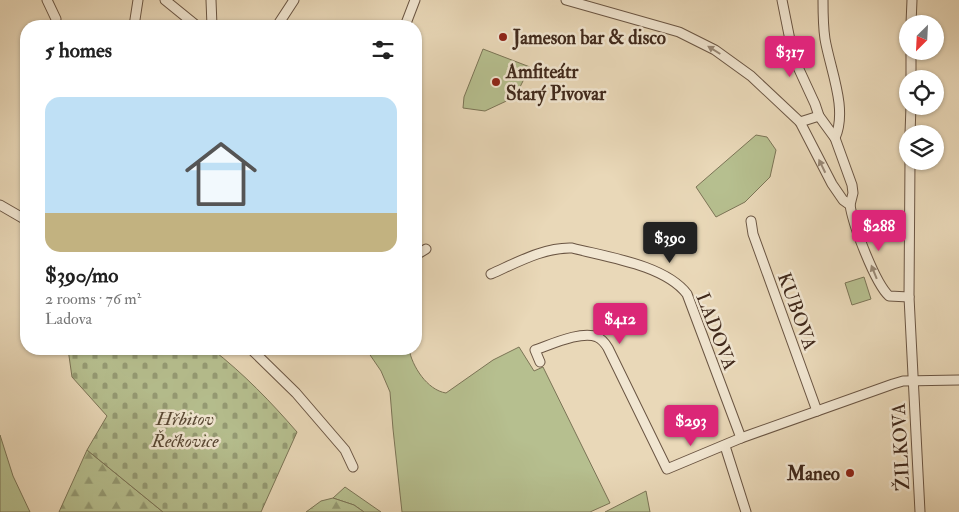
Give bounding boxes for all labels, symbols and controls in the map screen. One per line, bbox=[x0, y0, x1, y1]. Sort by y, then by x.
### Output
north arrow bbox=[899, 15, 944, 60]
map controls bbox=[899, 15, 944, 170]
place label: Jameson bar & disco bbox=[512, 26, 666, 50]
marker: Jameson bar & disco bbox=[497, 31, 509, 43]
icon: filters bbox=[369, 36, 397, 64]
pin: $317 bbox=[760, 36, 820, 78]
text: 5 homes bbox=[45, 37, 112, 64]
text: $317 bbox=[776, 42, 804, 62]
one-way arrow bbox=[707, 45, 720, 54]
place label: Amfiteátr Starý Pivovar bbox=[505, 60, 607, 107]
button: locate bbox=[899, 70, 944, 115]
marker: Amfiteátr Starý Pivovar bbox=[490, 76, 502, 88]
button: layers bbox=[899, 125, 944, 170]
icon: home bbox=[176, 129, 266, 219]
one-way arrow bbox=[818, 159, 826, 173]
pin: $288 bbox=[849, 210, 909, 252]
text: $288 bbox=[863, 216, 895, 236]
pin: $390 bbox=[640, 222, 700, 264]
text: $390 bbox=[654, 228, 686, 248]
text: $390/mo bbox=[45, 262, 118, 289]
one-way arrow bbox=[870, 265, 878, 279]
street label: KUBOVA bbox=[772, 269, 822, 353]
text: 2 rooms · 76 m² bbox=[45, 289, 141, 309]
street label: LADOVA bbox=[690, 289, 742, 374]
pin: $412 bbox=[590, 302, 650, 345]
text: Ladova bbox=[45, 309, 92, 329]
text: $412 bbox=[604, 309, 636, 329]
street label: ŽILKOVA bbox=[885, 402, 915, 492]
pin: $293 bbox=[661, 404, 721, 447]
park label: Hřbitov Řečkovice bbox=[151, 407, 219, 453]
text: $293 bbox=[675, 411, 707, 431]
place label: Maneo bbox=[786, 462, 840, 486]
marker: Maneo bbox=[844, 467, 856, 479]

